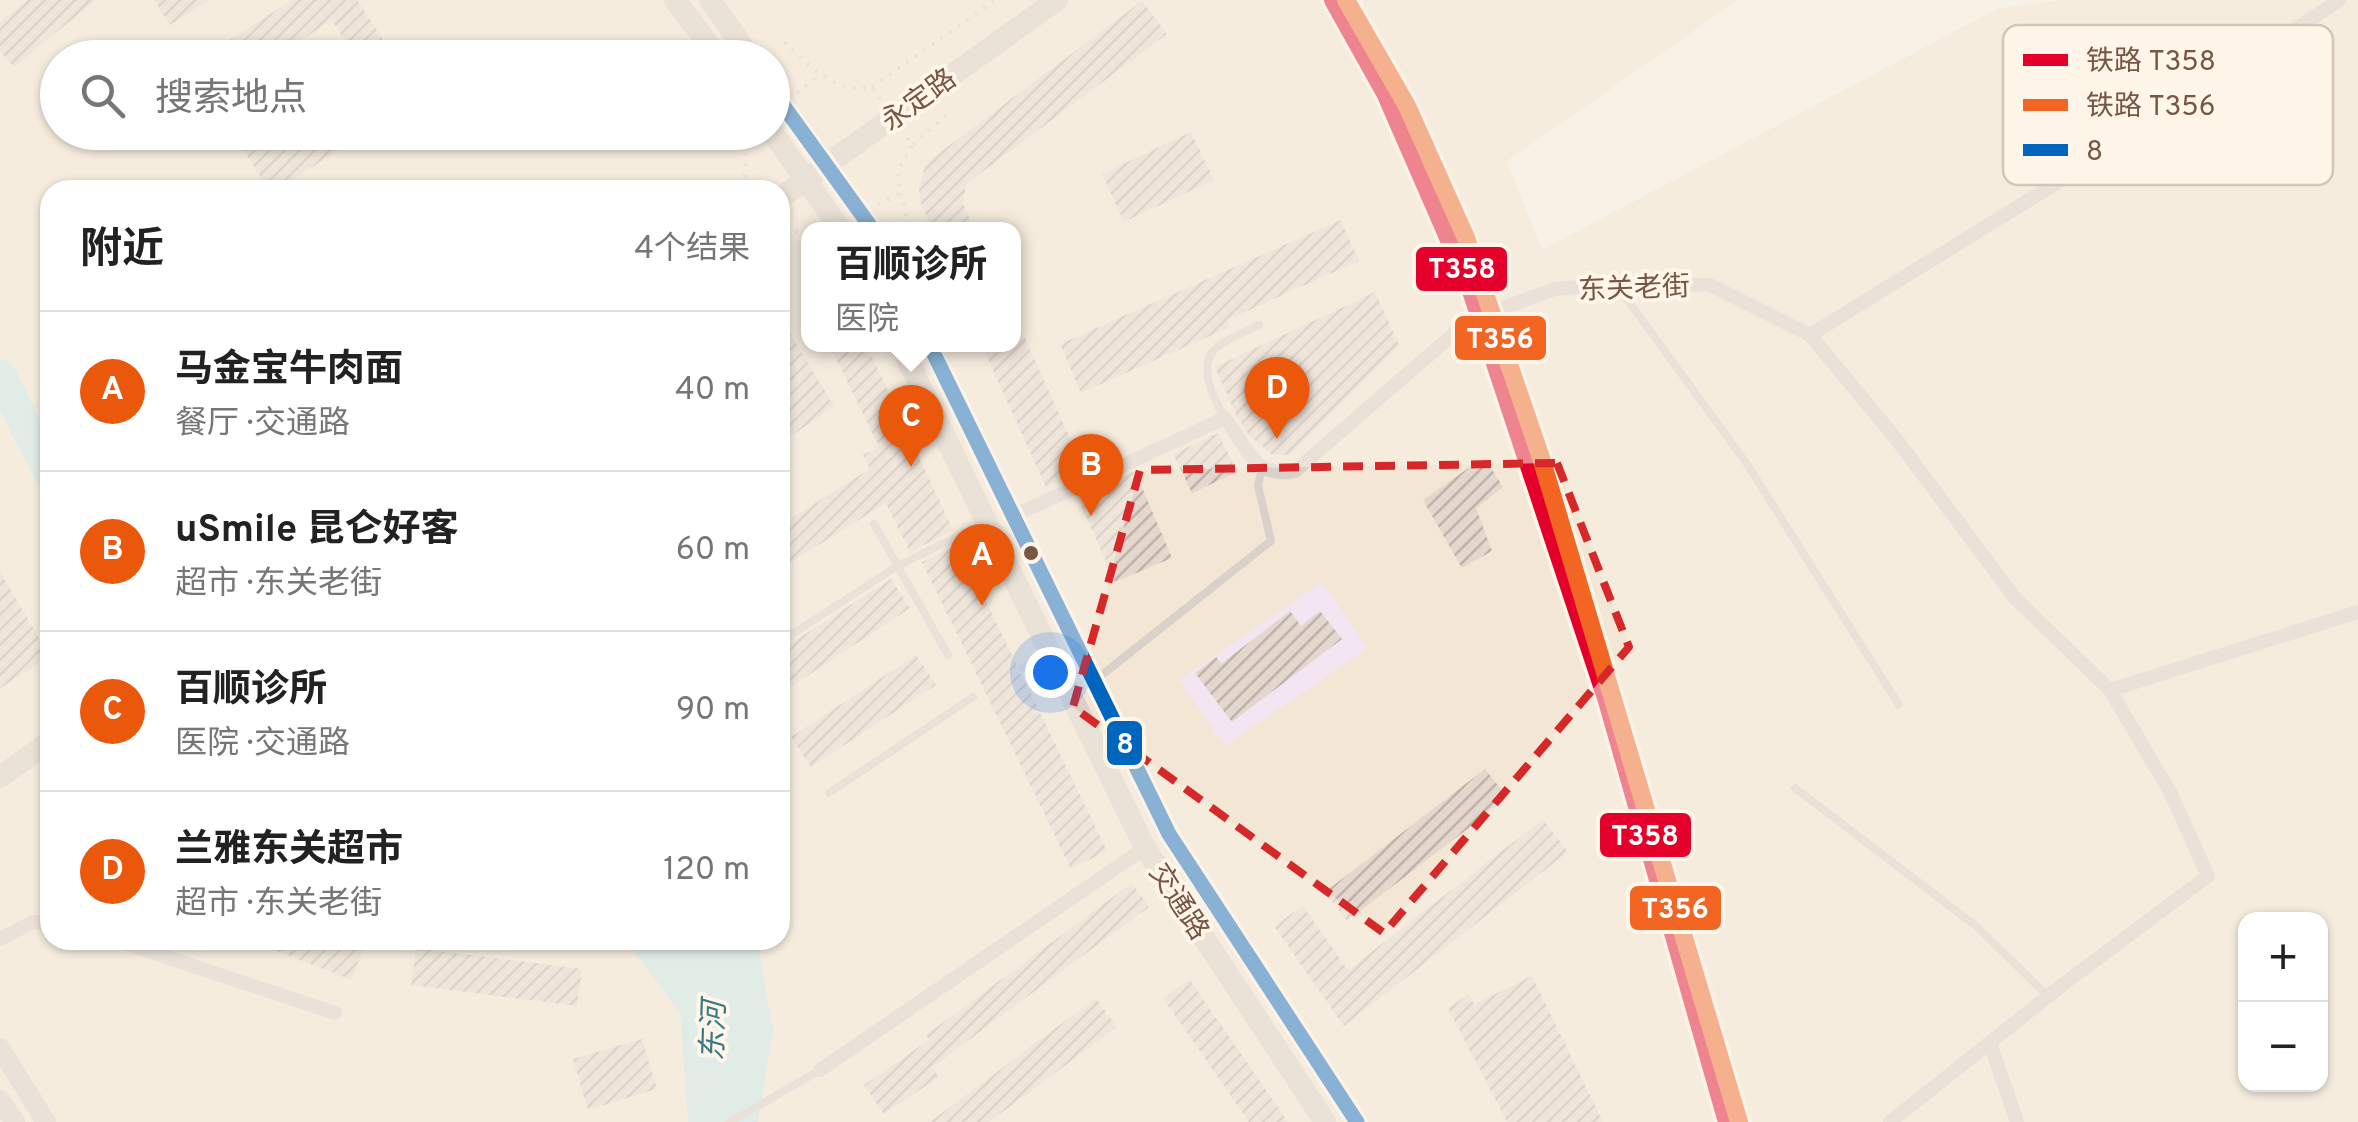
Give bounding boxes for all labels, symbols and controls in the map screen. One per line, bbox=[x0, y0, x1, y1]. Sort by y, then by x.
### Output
legend bbox=[2003, 25, 2333, 185]
search box bbox=[40, 40, 790, 150]
text: 铁路 T358 bbox=[2086, 45, 2216, 81]
street label: 永定路 bbox=[875, 62, 964, 141]
icon: search bbox=[75, 68, 130, 123]
text: 搜索地点 bbox=[155, 76, 307, 125]
text: 铁路 T356 bbox=[2086, 90, 2215, 126]
text: 8 bbox=[2086, 135, 2103, 171]
popup bbox=[801, 222, 1021, 352]
text: 附近 bbox=[80, 225, 164, 278]
text: 4个结果 bbox=[634, 230, 750, 270]
text: 百顺诊所 bbox=[835, 243, 987, 292]
line badge: T358 bbox=[1414, 245, 1509, 293]
text: T358 bbox=[1428, 253, 1496, 289]
street label: 东关老街 bbox=[1578, 270, 1691, 310]
text: 医院 bbox=[835, 301, 899, 341]
line badge: T356 bbox=[1453, 314, 1548, 362]
text: T356 bbox=[1466, 323, 1534, 359]
text: 马金宝牛肉面 bbox=[175, 347, 403, 396]
pin: D bbox=[1244, 356, 1310, 439]
text: A bbox=[101, 371, 124, 411]
text: 40 m bbox=[675, 371, 750, 411]
pin: C bbox=[878, 384, 944, 467]
text: 餐厅 · 交通路 bbox=[175, 405, 350, 445]
pin: B bbox=[1058, 434, 1124, 516]
text: uSmile 昆仑好客 bbox=[175, 507, 459, 556]
pin: A bbox=[950, 524, 1014, 606]
text: B bbox=[101, 531, 124, 571]
text: 60 m bbox=[676, 531, 750, 571]
unlabelled marker bbox=[1021, 543, 1041, 563]
text: 超市 · 东关老街 bbox=[175, 565, 382, 605]
your location bbox=[1025, 647, 1076, 698]
text: 百顺诊所 bbox=[175, 667, 327, 716]
text: C bbox=[102, 691, 123, 731]
text: 90 m bbox=[676, 691, 750, 731]
line badge: 8 bbox=[1105, 719, 1144, 767]
text: 医院 · 交通路 bbox=[175, 725, 350, 765]
text: 8 bbox=[1116, 728, 1134, 764]
line badge: T358 bbox=[1598, 811, 1693, 859]
text: T358 bbox=[1611, 820, 1679, 856]
text: 兰雅东关超市 bbox=[175, 827, 403, 876]
text: D bbox=[101, 851, 124, 891]
text: 120 m bbox=[663, 851, 750, 891]
street label: 交通路 bbox=[1140, 858, 1215, 948]
line badge: T356 bbox=[1628, 884, 1723, 932]
text: 超市 · 东关老街 bbox=[175, 885, 382, 925]
text: T356 bbox=[1641, 893, 1709, 929]
map controls bbox=[2238, 912, 2328, 1092]
button: + bbox=[2238, 912, 2328, 1002]
water label: 东河 bbox=[696, 995, 735, 1062]
button: − bbox=[2238, 1002, 2328, 1092]

